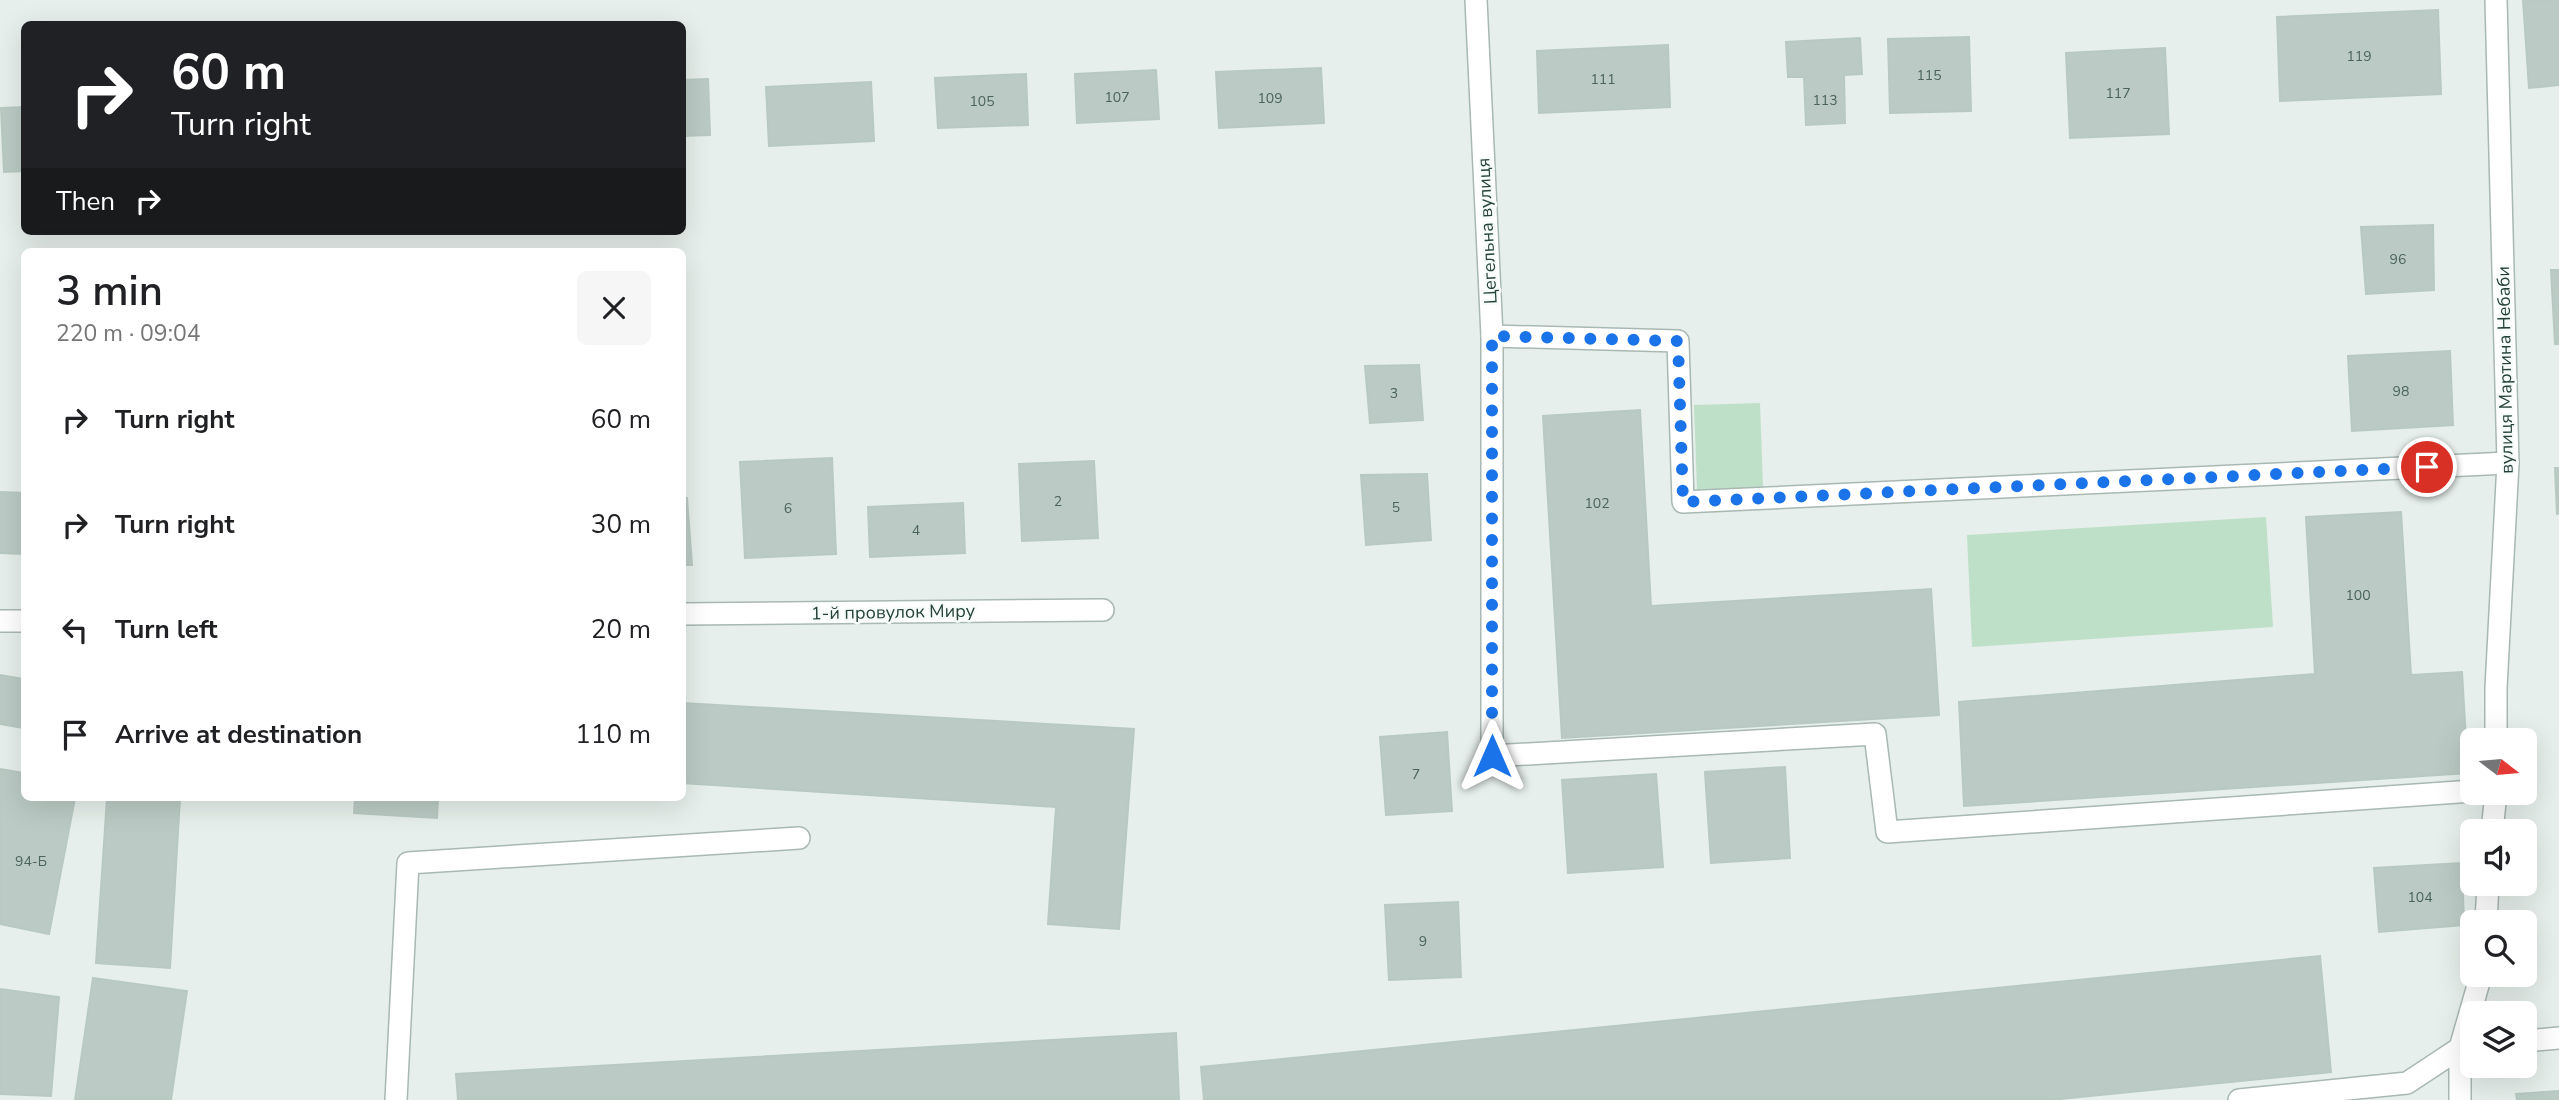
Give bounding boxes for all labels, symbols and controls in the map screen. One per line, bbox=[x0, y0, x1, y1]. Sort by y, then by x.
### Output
text: 60 m bbox=[171, 39, 286, 106]
house number: 119 bbox=[2346, 47, 2372, 66]
icon: right bbox=[56, 49, 147, 140]
house number: 115 bbox=[1916, 66, 1942, 85]
house number: 111 bbox=[1590, 70, 1616, 89]
house number: 117 bbox=[2105, 84, 2131, 103]
house number: 107 bbox=[1104, 88, 1130, 107]
house number: 109 bbox=[1257, 89, 1283, 108]
house number: 113 bbox=[1812, 91, 1838, 110]
house number: 105 bbox=[969, 92, 995, 111]
text: Turn right bbox=[171, 103, 311, 146]
street label: Цегельна вулиця bbox=[1471, 157, 1503, 305]
icon: right bbox=[129, 182, 167, 220]
text: Then bbox=[56, 184, 115, 219]
house number: 96 bbox=[2390, 250, 2406, 269]
text: 3 min bbox=[56, 263, 163, 320]
street label: вулиця Мартина Небаби bbox=[2491, 266, 2519, 474]
button: close bbox=[577, 271, 651, 345]
text: 220 m · 09:04 bbox=[56, 318, 201, 349]
house number: 98 bbox=[2393, 382, 2409, 401]
house number: 3 bbox=[1390, 384, 1398, 403]
icon: right bbox=[56, 401, 94, 439]
text: Turn right bbox=[115, 402, 234, 437]
text: 60 m bbox=[591, 402, 651, 437]
pin bbox=[2397, 437, 2457, 497]
icon: arrive bbox=[2408, 448, 2446, 486]
house number: 2 bbox=[1054, 492, 1062, 511]
house number: 102 bbox=[1584, 494, 1610, 513]
house number: 5 bbox=[1392, 498, 1400, 517]
house number: 6 bbox=[784, 499, 792, 518]
icon: right bbox=[56, 506, 94, 544]
text: Turn right bbox=[115, 507, 234, 542]
text: 30 m bbox=[591, 507, 651, 542]
house number: 4 bbox=[912, 521, 920, 540]
house number: 100 bbox=[2345, 586, 2371, 605]
street label: 1-й провулок Миру bbox=[811, 599, 976, 625]
icon: left bbox=[56, 611, 94, 649]
text: Turn left bbox=[115, 612, 218, 647]
text: 20 m bbox=[591, 612, 651, 647]
icon: arrive bbox=[56, 716, 94, 754]
text: Arrive at destination bbox=[115, 717, 362, 752]
text: 110 m bbox=[575, 717, 651, 752]
position arrow bbox=[1455, 719, 1529, 793]
north arrow bbox=[2460, 728, 2538, 805]
map controls bbox=[2460, 728, 2537, 1078]
house number: 7 bbox=[1412, 765, 1420, 784]
button: sound bbox=[2460, 819, 2537, 896]
house number: 94-Б bbox=[15, 852, 47, 871]
house number: 104 bbox=[2407, 888, 2433, 907]
button: search bbox=[2460, 910, 2537, 987]
house number: 9 bbox=[1419, 932, 1427, 951]
button: layers bbox=[2460, 1001, 2537, 1078]

